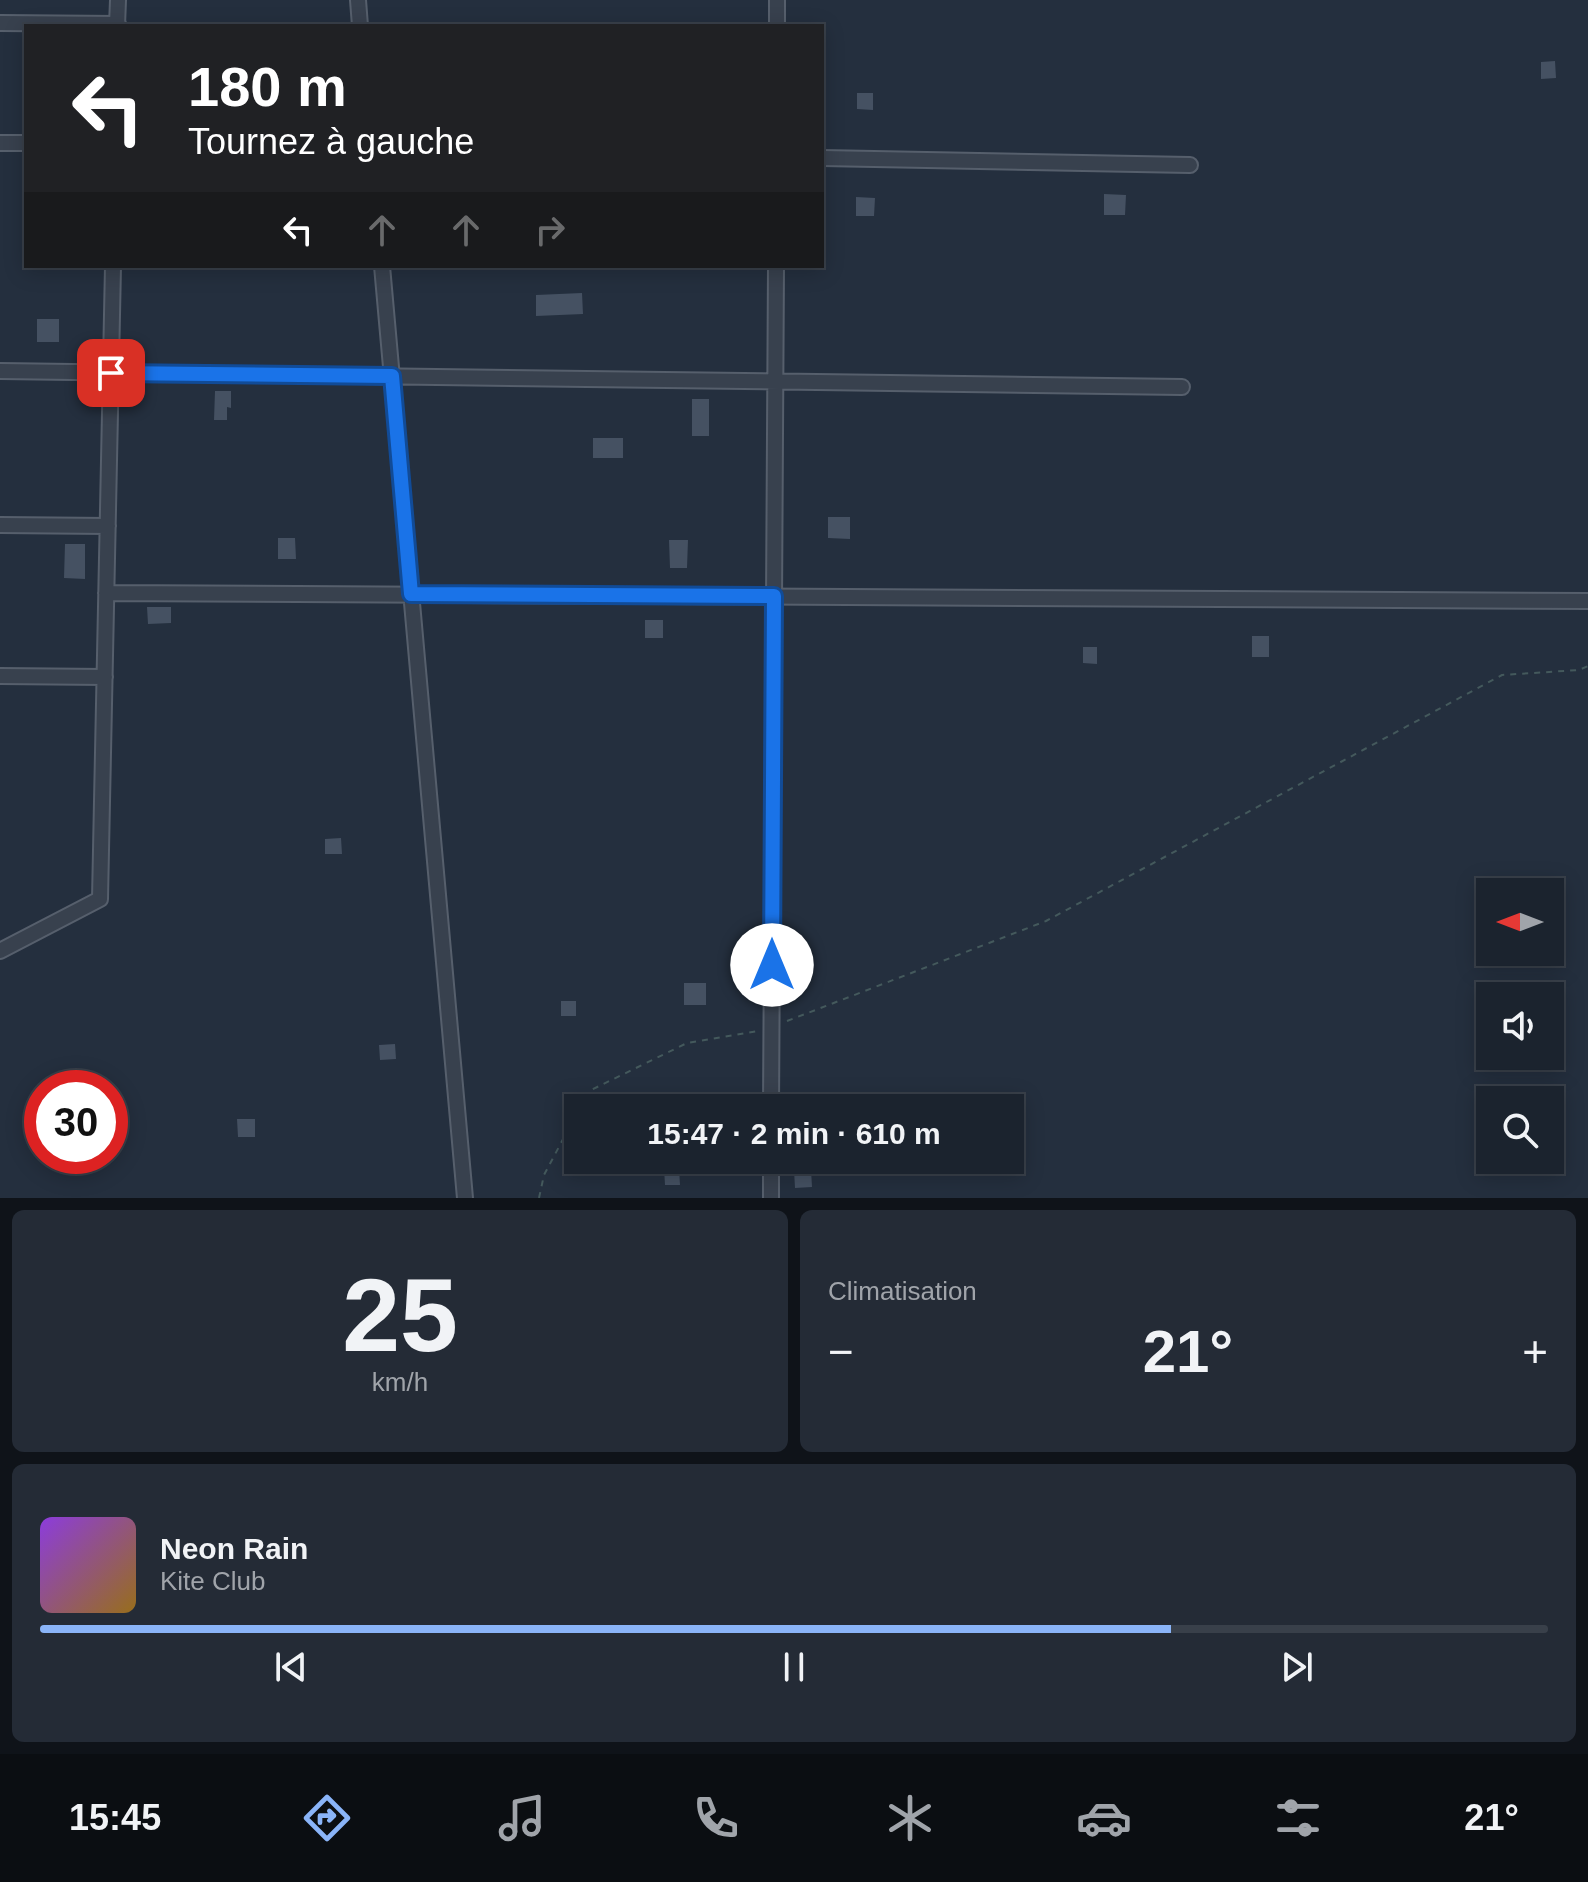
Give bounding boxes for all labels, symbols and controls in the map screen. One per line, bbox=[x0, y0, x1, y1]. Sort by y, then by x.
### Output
text: 180 m bbox=[188, 55, 347, 118]
icon: left bbox=[56, 56, 160, 160]
text: Tournez à gauche bbox=[188, 121, 474, 162]
icon: left bbox=[276, 208, 320, 252]
icon: ahead bbox=[360, 208, 404, 252]
icon: ahead bbox=[444, 208, 488, 252]
icon: right bbox=[528, 208, 572, 252]
pin bbox=[77, 339, 145, 407]
icon: arrive bbox=[89, 351, 133, 395]
north arrow bbox=[1476, 878, 1564, 966]
map controls bbox=[1476, 878, 1564, 1174]
position arrow bbox=[730, 923, 814, 1007]
button: sound bbox=[1476, 982, 1564, 1070]
speed limit sign: 30 bbox=[24, 1070, 128, 1174]
button: search bbox=[1476, 1086, 1564, 1174]
text: 15:47 · 2 min · 610 m bbox=[647, 1117, 941, 1150]
text: 25 bbox=[342, 1257, 458, 1373]
text: Climatisation bbox=[828, 1276, 977, 1306]
text: 21° bbox=[1143, 1318, 1233, 1385]
text: − bbox=[828, 1327, 854, 1376]
text: + bbox=[1522, 1327, 1548, 1376]
text: km/h bbox=[372, 1367, 428, 1397]
text: Neon Rain bbox=[160, 1532, 308, 1565]
text: Kite Club bbox=[160, 1566, 266, 1596]
icon: previous bbox=[269, 1645, 313, 1689]
icon: pause bbox=[772, 1645, 816, 1689]
icon: next bbox=[1275, 1645, 1319, 1689]
icon: directions bbox=[299, 1790, 355, 1846]
icon: music bbox=[494, 1790, 550, 1846]
icon: phone bbox=[688, 1790, 744, 1846]
icon: climate bbox=[882, 1790, 938, 1846]
icon: car bbox=[1076, 1790, 1132, 1846]
icon: filters bbox=[1270, 1790, 1326, 1846]
text: 15:45 bbox=[69, 1797, 161, 1838]
text: 21° bbox=[1464, 1797, 1519, 1838]

